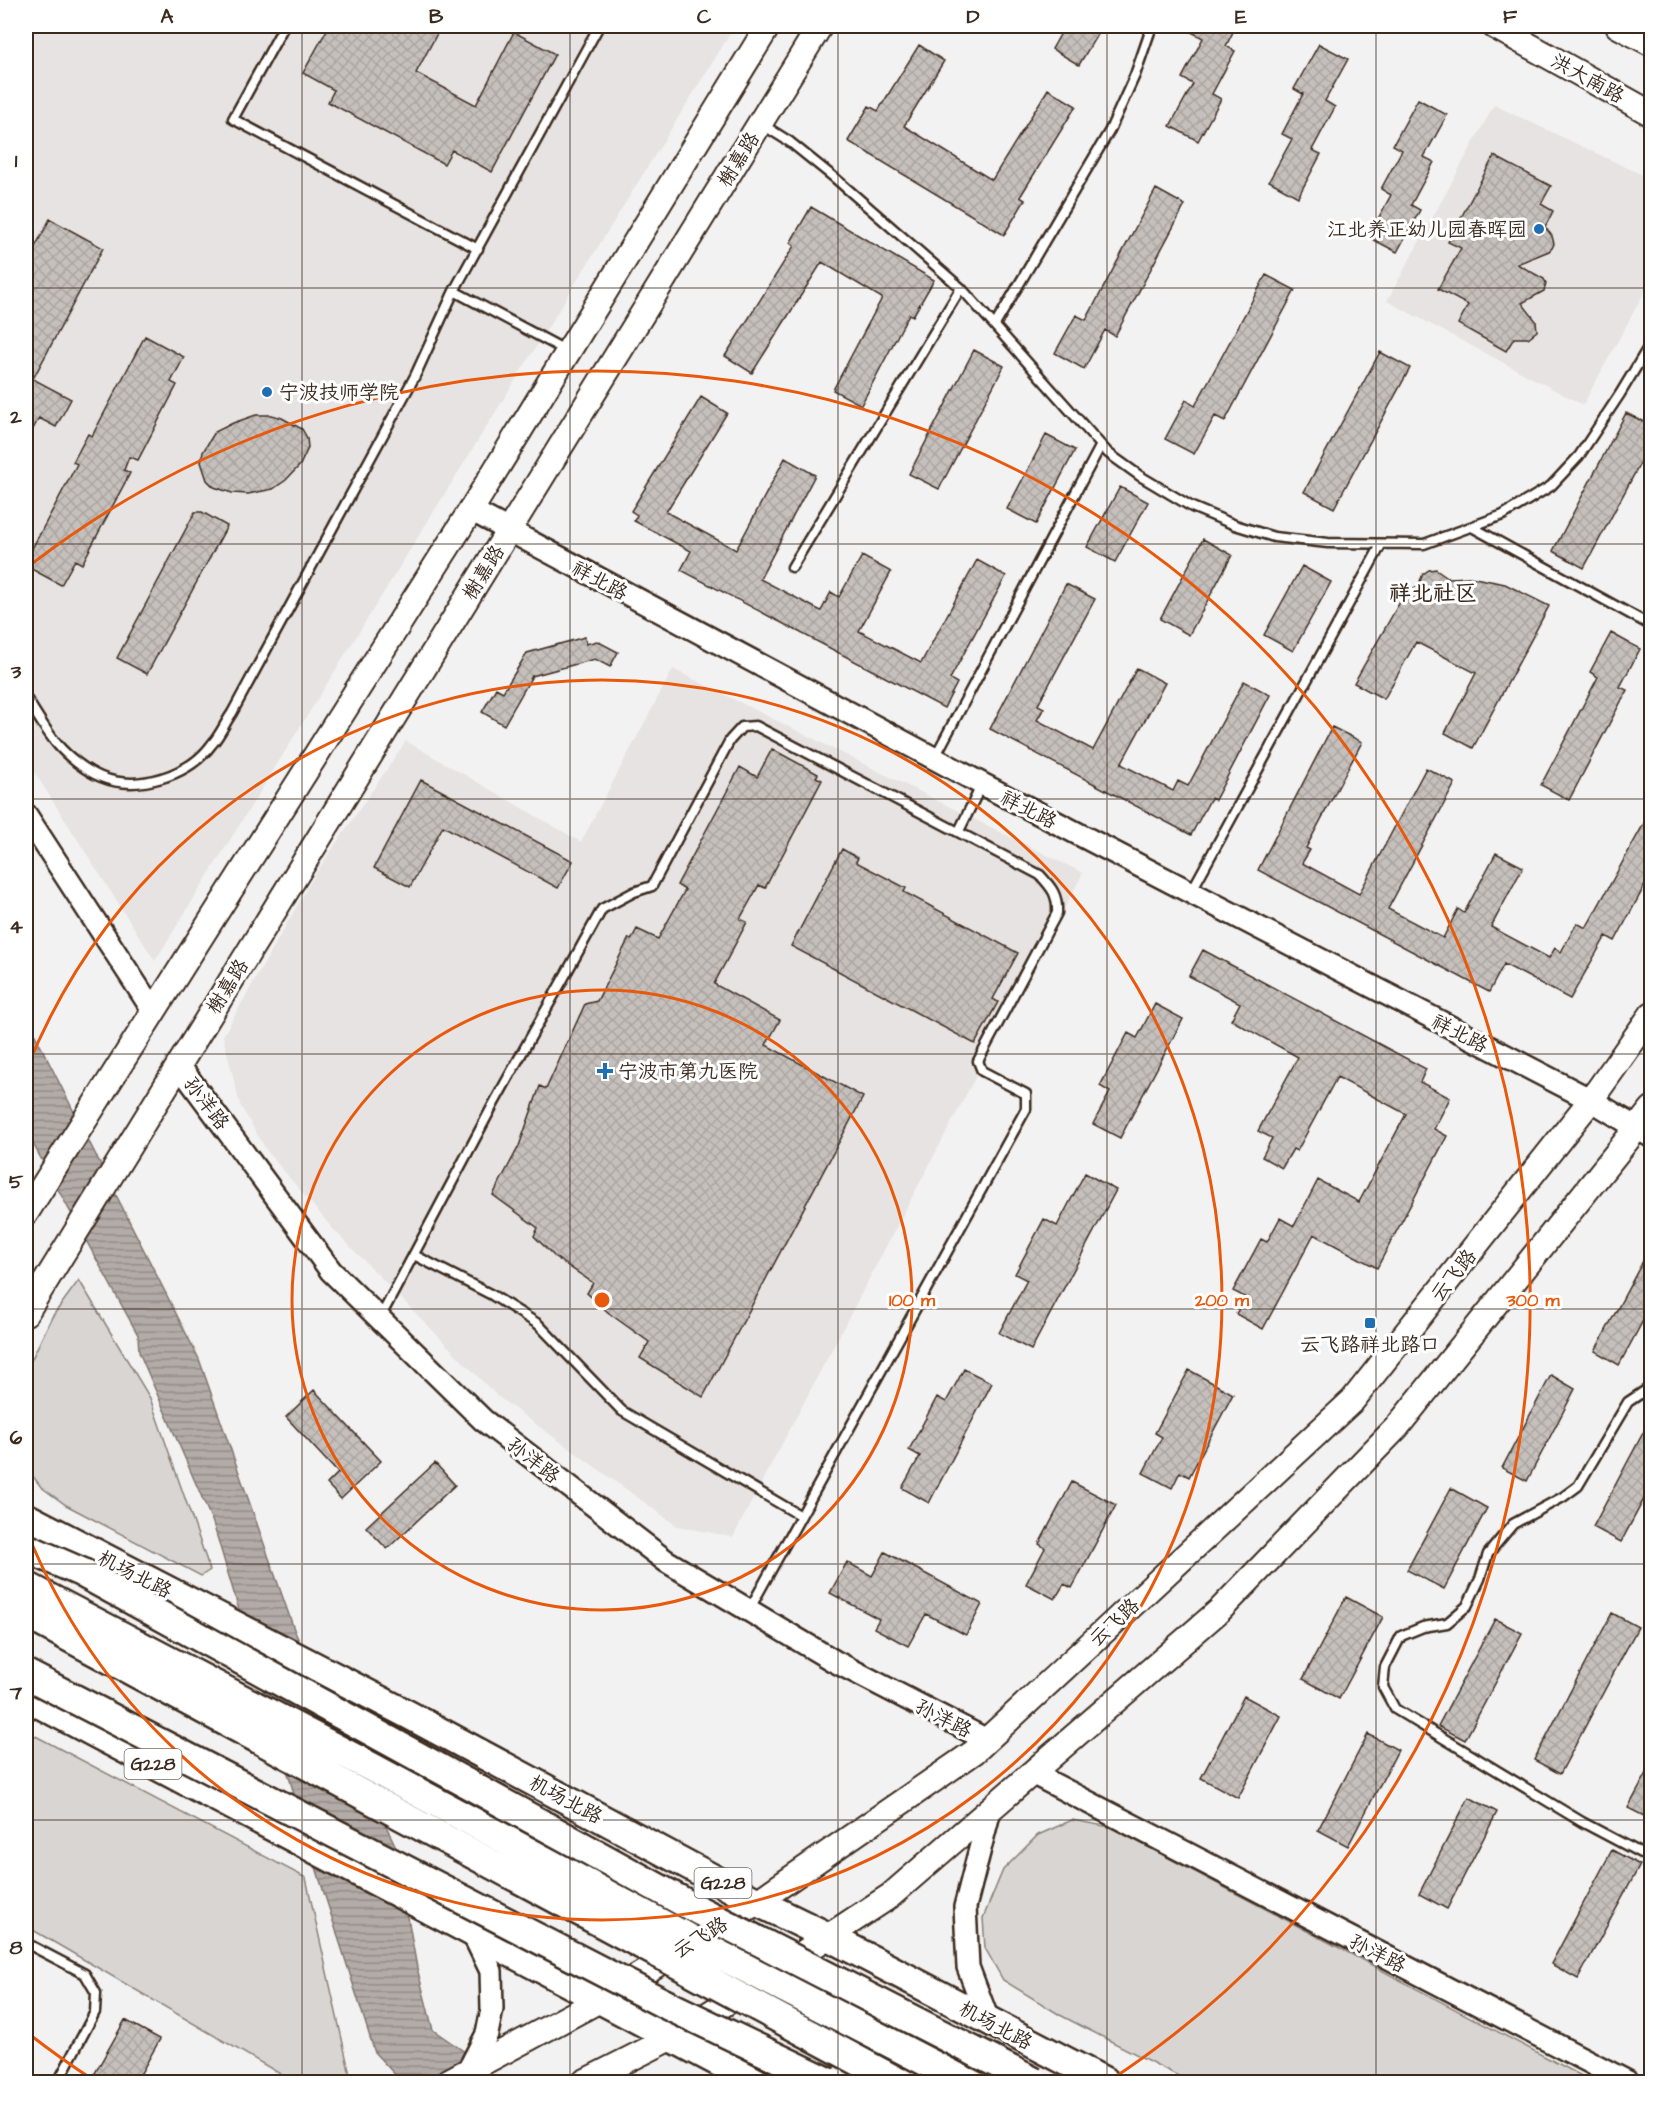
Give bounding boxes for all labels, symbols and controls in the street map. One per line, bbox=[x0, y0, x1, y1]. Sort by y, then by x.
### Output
text: A bbox=[161, 3, 174, 31]
text: B bbox=[429, 3, 444, 31]
text: C bbox=[697, 3, 712, 31]
text: D bbox=[967, 3, 980, 31]
text: E bbox=[1235, 3, 1247, 31]
text: F bbox=[1503, 3, 1518, 31]
street label: 洪大南路 bbox=[1546, 47, 1630, 111]
street label: 榭嘉路 bbox=[711, 126, 767, 192]
text: 1 bbox=[15, 147, 18, 175]
place label: 江北养正幼儿园春晖园 bbox=[1327, 216, 1527, 244]
marker: 江北养正幼儿园春晖园 bbox=[1532, 222, 1546, 236]
place label: 宁波技师学院 bbox=[279, 379, 399, 407]
marker: 宁波技师学院 bbox=[260, 385, 274, 399]
text: 2 bbox=[9, 403, 22, 431]
street label: 榭嘉路 bbox=[456, 539, 512, 605]
street label: 祥北路 bbox=[566, 554, 633, 608]
district label: 祥北社区 bbox=[1389, 578, 1477, 609]
text: 3 bbox=[10, 658, 22, 686]
street label: 祥北路 bbox=[995, 784, 1063, 836]
text: 4 bbox=[9, 913, 23, 941]
street label: 榭嘉路 bbox=[200, 953, 256, 1019]
street label: 祥北路 bbox=[1426, 1008, 1494, 1060]
place label: 宁波市第九医院 bbox=[618, 1058, 758, 1086]
marker: 宁波市第九医院 bbox=[596, 1062, 614, 1080]
street label: 孙洋路 bbox=[177, 1071, 236, 1137]
text: 5 bbox=[9, 1168, 24, 1196]
street label: 云飞路 bbox=[1424, 1243, 1484, 1308]
text: 100 m bbox=[889, 1288, 936, 1313]
text: 200 m bbox=[1194, 1288, 1250, 1313]
text: 300 m bbox=[1505, 1288, 1561, 1313]
centre of rings bbox=[592, 1290, 612, 1310]
marker: 云飞路祥北路口 bbox=[1363, 1316, 1377, 1330]
place label: 云飞路祥北路口 bbox=[1300, 1331, 1440, 1359]
text: 6 bbox=[10, 1424, 23, 1452]
street label: 孙洋路 bbox=[501, 1431, 566, 1491]
street label: 机场北路 bbox=[93, 1544, 177, 1606]
street label: 云飞路 bbox=[1083, 1591, 1147, 1653]
text: 7 bbox=[9, 1679, 23, 1707]
street label: 孙洋路 bbox=[910, 1693, 978, 1745]
road number: G228 bbox=[124, 1749, 182, 1779]
street label: 机场北路 bbox=[524, 1769, 608, 1831]
road number: G228 bbox=[694, 1868, 752, 1898]
street label: 云飞路 bbox=[668, 1910, 734, 1966]
street label: 孙洋路 bbox=[1344, 1928, 1412, 1980]
text: 8 bbox=[10, 1934, 23, 1962]
street label: 机场北路 bbox=[954, 1995, 1038, 2057]

